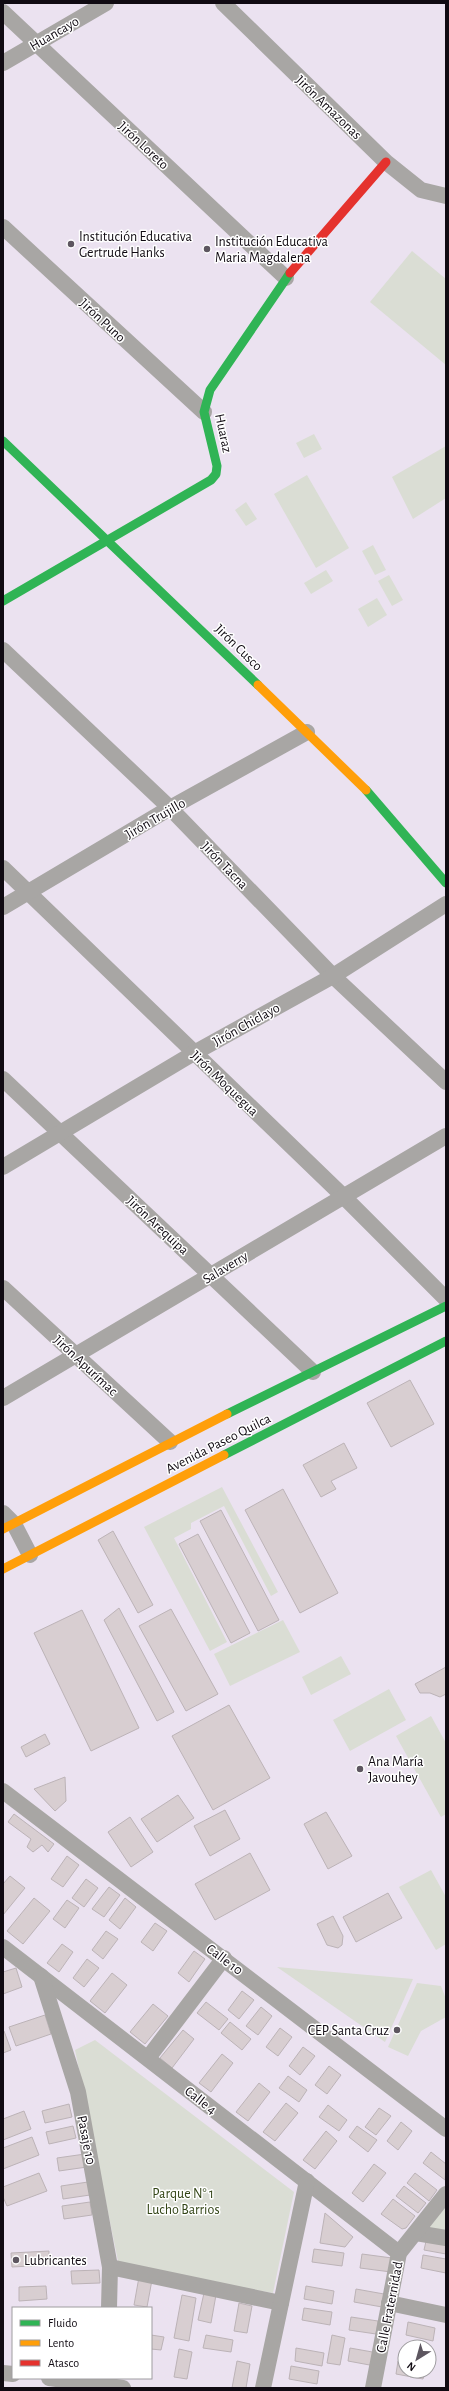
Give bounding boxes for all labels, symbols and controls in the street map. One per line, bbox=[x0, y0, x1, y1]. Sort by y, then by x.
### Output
street label: Huancayo bbox=[27, 14, 82, 54]
street label: Jirón Amazonas bbox=[293, 73, 364, 142]
street label: Jirón Loreto bbox=[116, 119, 171, 172]
place label: Institución Educativa Gertrude Hanks bbox=[79, 230, 193, 260]
place label: Institución Educativa Maria Magdalena bbox=[215, 235, 329, 265]
marker: Institución Educativa Gertrude Hanks bbox=[66, 239, 76, 249]
marker: Institución Educativa Maria Magdalena bbox=[202, 244, 212, 254]
street label: Jirón Puno bbox=[77, 296, 128, 345]
street label: Huaraz bbox=[212, 412, 234, 454]
street label: Jirón Cusco bbox=[212, 622, 265, 674]
street label: Jirón Trujillo bbox=[123, 796, 188, 842]
street label: Jirón Tacna bbox=[198, 839, 250, 892]
street label: Jirón Chiclayo bbox=[211, 1001, 282, 1049]
street label: Jirón Moquegua bbox=[188, 1048, 261, 1119]
street label: Jirón Arequipa bbox=[124, 1194, 191, 1258]
street label: Salaverry bbox=[201, 1249, 251, 1287]
street label: Jirón Apurímac bbox=[51, 1333, 120, 1399]
street label: Avenida Paseo Quilca bbox=[164, 1411, 274, 1476]
place label: Ana María Javouhey bbox=[368, 1755, 424, 1785]
marker: Ana María Javouhey bbox=[355, 1764, 365, 1774]
street label: Calle 10 bbox=[204, 1942, 245, 1978]
place label: CEP Santa Cruz bbox=[308, 2024, 389, 2038]
marker: CEP Santa Cruz bbox=[392, 2025, 402, 2035]
street label: Calle 4 bbox=[182, 2084, 219, 2118]
street label: Pasaje 10 bbox=[74, 2114, 98, 2166]
park label: Parque N° 1 Lucho Barrios bbox=[146, 2187, 220, 2217]
place label: Lubricantes bbox=[24, 2254, 87, 2268]
marker: Lubricantes bbox=[11, 2255, 21, 2265]
street label: Calle Fraternidad bbox=[374, 2260, 406, 2354]
legend bbox=[12, 2307, 152, 2379]
text: Fluido bbox=[48, 2317, 77, 2329]
text: Lento bbox=[48, 2337, 74, 2349]
north arrow bbox=[397, 2339, 437, 2379]
text: Atasco bbox=[48, 2357, 79, 2369]
text: N bbox=[405, 2360, 418, 2373]

